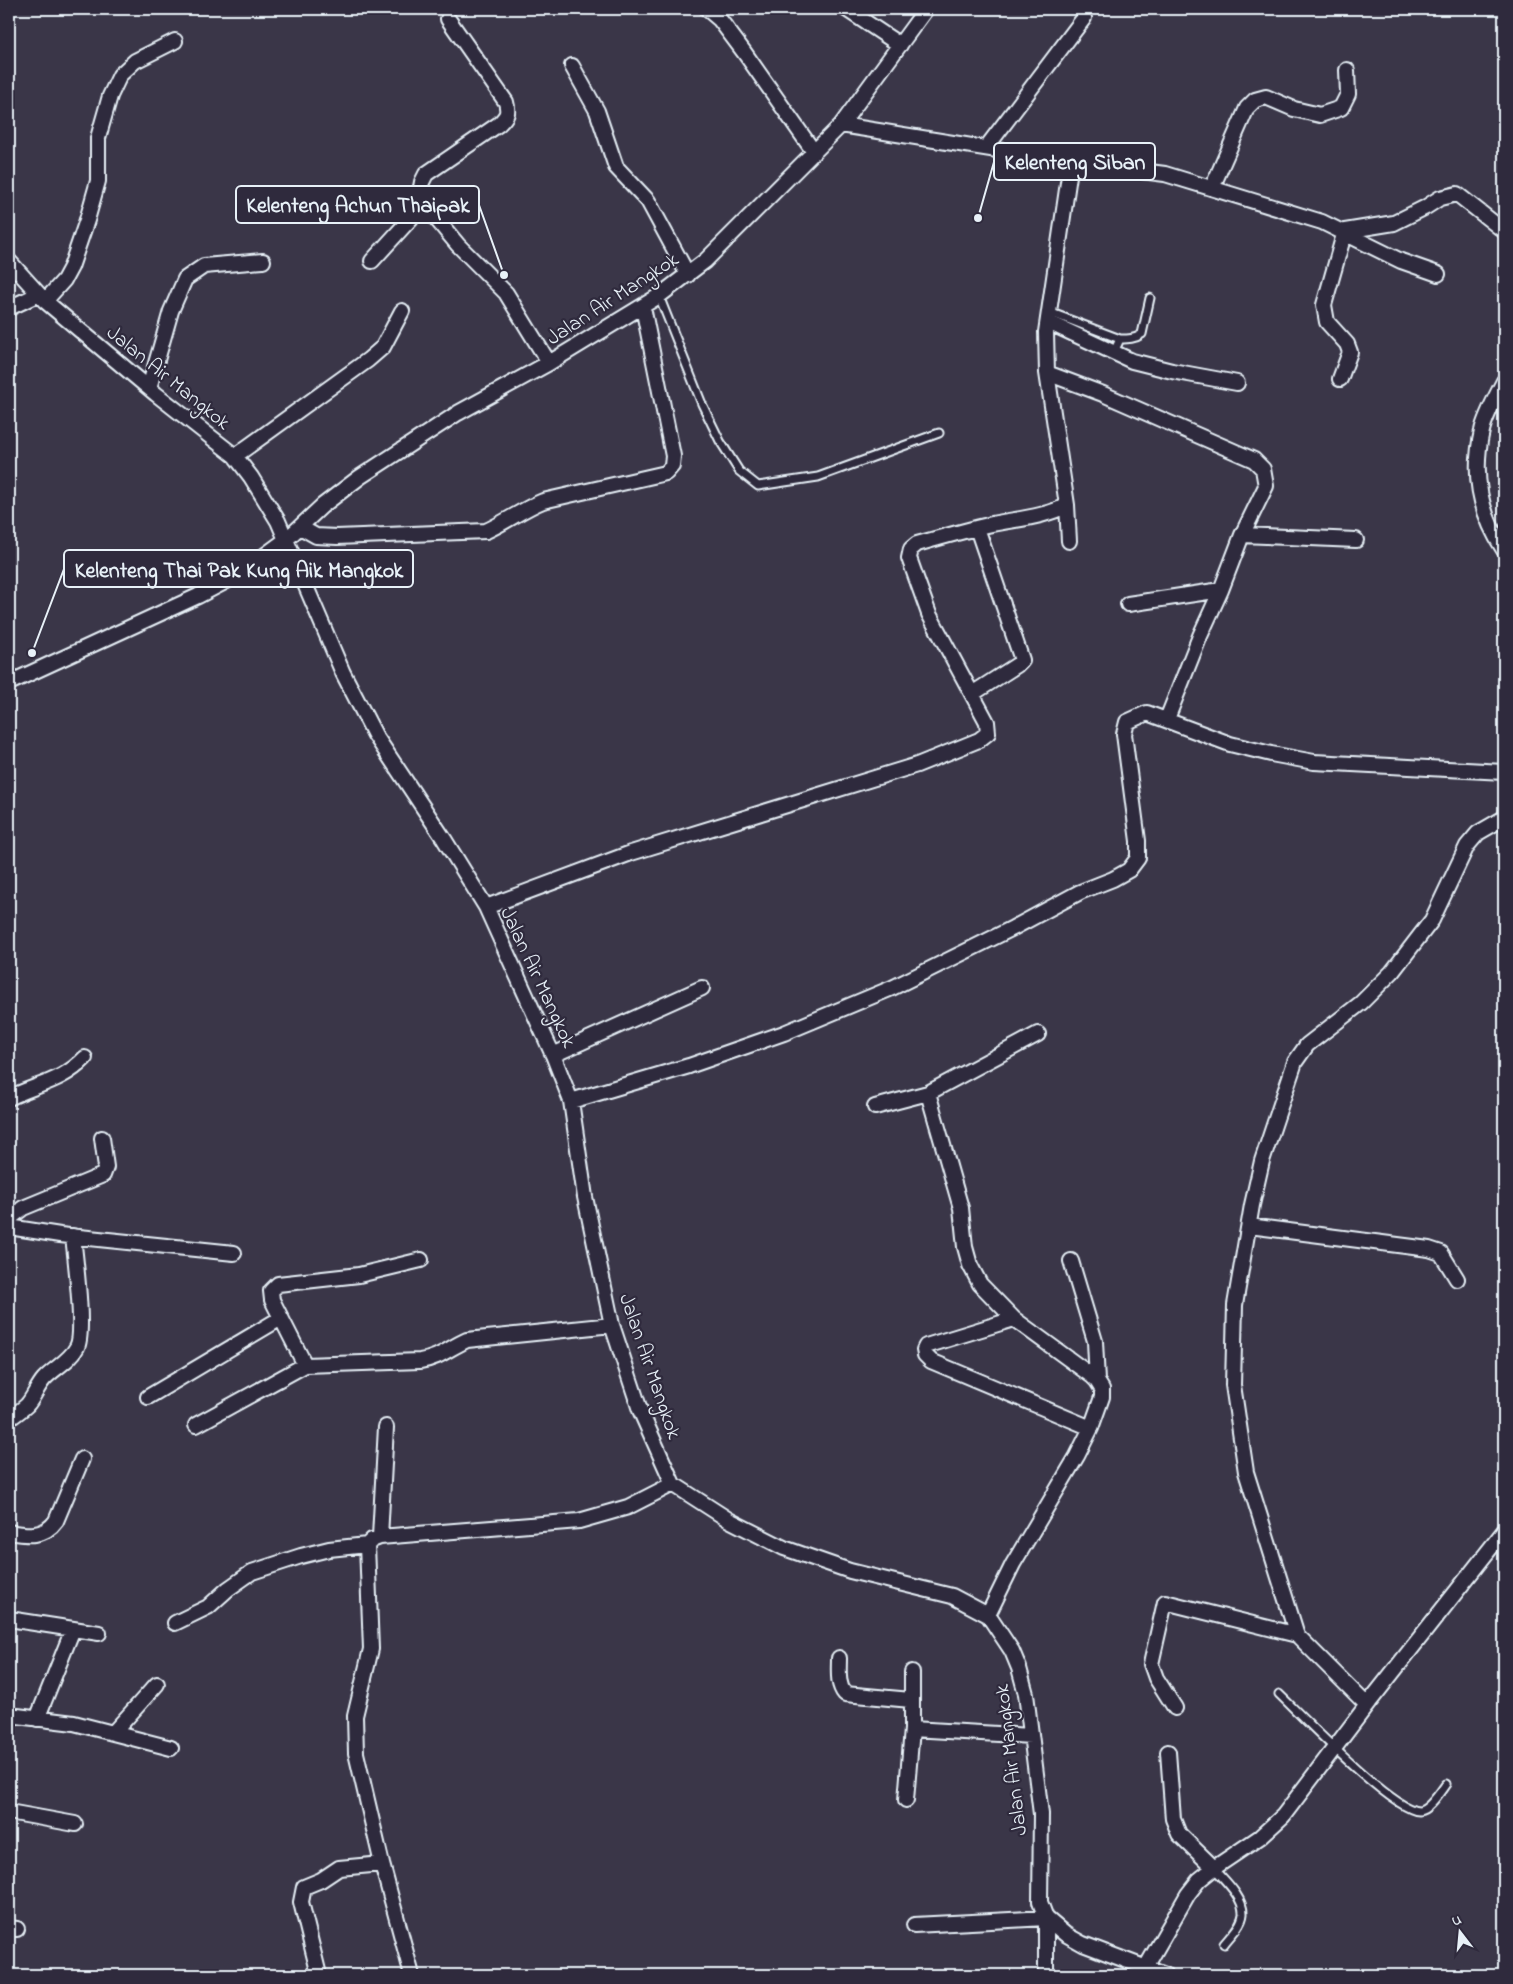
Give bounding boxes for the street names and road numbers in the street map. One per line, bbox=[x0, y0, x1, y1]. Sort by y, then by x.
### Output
street label: Jalan Air Mangkok bbox=[541, 245, 687, 355]
street label: Jalan Air Mangkok bbox=[98, 319, 237, 440]
street label: Jalan Air Mangkok bbox=[490, 902, 583, 1055]
street label: Jalan Air Mangkok bbox=[608, 1290, 688, 1445]
street label: Jalan Air Mangkok bbox=[988, 1681, 1038, 1837]

